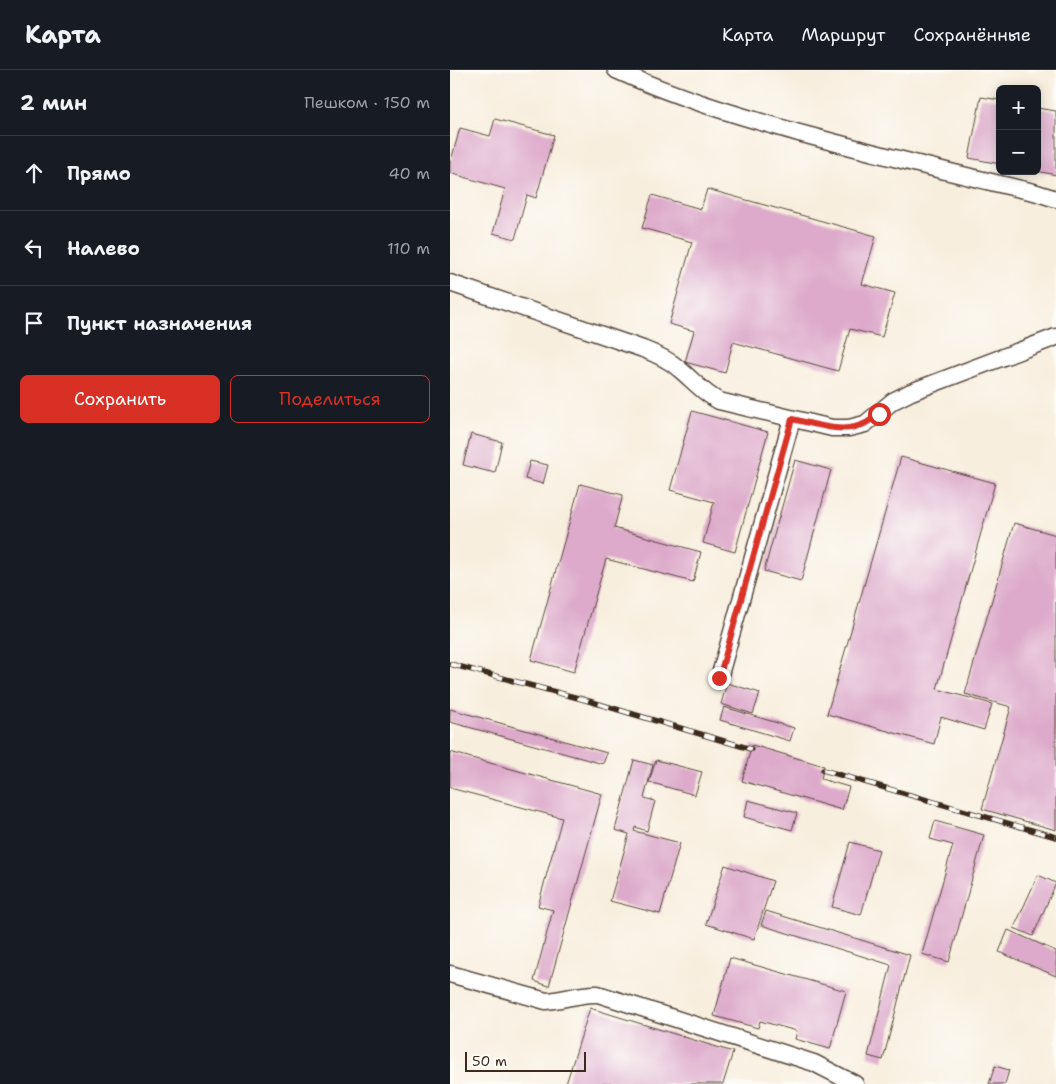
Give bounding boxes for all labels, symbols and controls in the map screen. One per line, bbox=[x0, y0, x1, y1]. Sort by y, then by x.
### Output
text: Карта bbox=[25, 19, 101, 51]
text: Карта bbox=[722, 23, 773, 47]
text: Маршрут bbox=[801, 23, 885, 47]
text: Сохранённые bbox=[913, 23, 1031, 47]
map controls bbox=[996, 85, 1041, 175]
button: + bbox=[996, 85, 1041, 130]
text: 2 мин bbox=[20, 89, 87, 117]
text: Пешком · 150 m bbox=[304, 92, 430, 113]
button: − bbox=[996, 130, 1041, 175]
icon: ahead bbox=[20, 159, 48, 187]
text: Прямо bbox=[67, 161, 131, 186]
text: 40 m bbox=[388, 163, 430, 184]
icon: left bbox=[20, 234, 48, 262]
text: Налево bbox=[67, 236, 140, 261]
text: 110 m bbox=[387, 238, 430, 259]
icon: arrive bbox=[20, 309, 48, 337]
text: Пункт назначения bbox=[67, 311, 252, 336]
button: Сохранить bbox=[20, 375, 220, 423]
button: Поделиться bbox=[230, 375, 430, 423]
route start bbox=[868, 403, 891, 426]
route end bbox=[708, 667, 731, 690]
scale bar bbox=[465, 1049, 586, 1072]
text: 50 m bbox=[472, 1052, 507, 1070]

